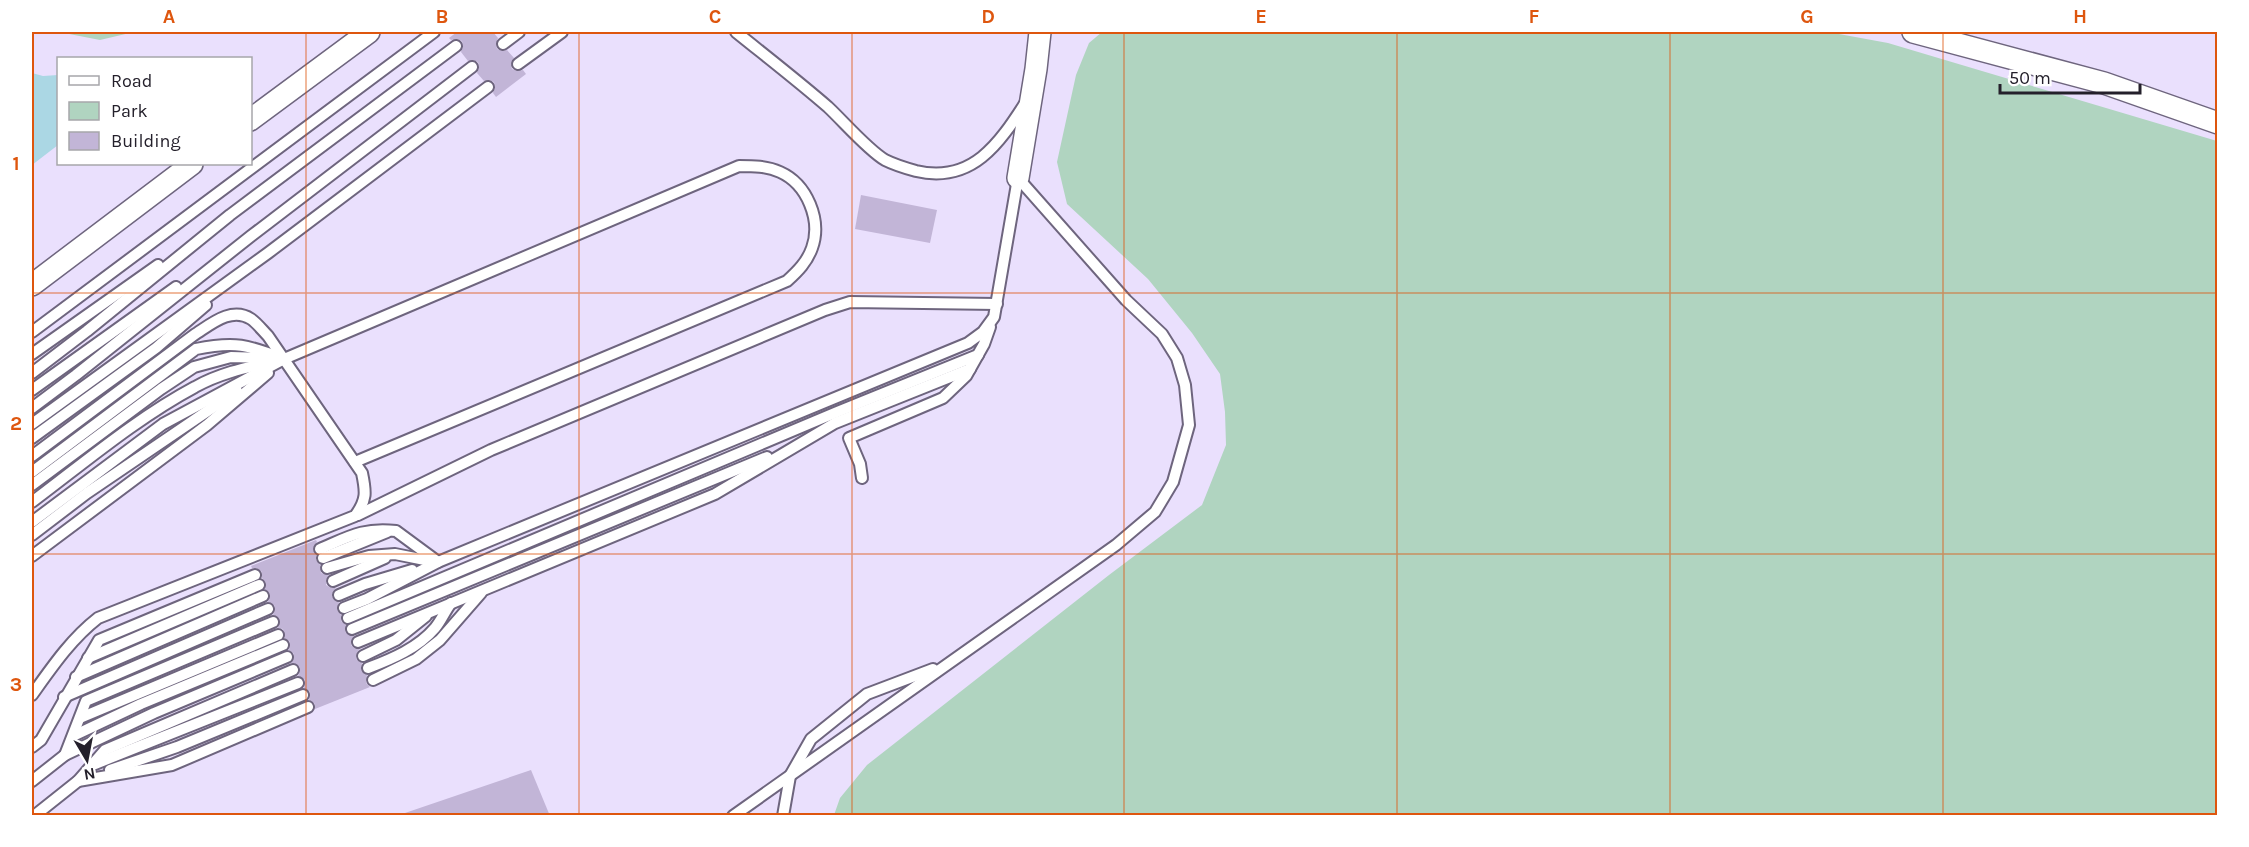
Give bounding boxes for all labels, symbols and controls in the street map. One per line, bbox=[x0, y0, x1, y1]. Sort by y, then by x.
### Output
text: A bbox=[163, 5, 176, 28]
text: B bbox=[436, 5, 448, 28]
text: C bbox=[709, 5, 721, 28]
text: D bbox=[981, 5, 995, 28]
text: E bbox=[1255, 5, 1267, 28]
text: F bbox=[1529, 5, 1540, 28]
text: G bbox=[1800, 5, 1814, 28]
text: H bbox=[2073, 5, 2087, 28]
legend bbox=[57, 57, 252, 165]
scale bar bbox=[2000, 57, 2140, 95]
text: 50 m bbox=[2009, 67, 2051, 89]
text: Road bbox=[111, 70, 152, 92]
text: Park bbox=[111, 100, 148, 122]
text: Building bbox=[111, 130, 181, 152]
text: 1 bbox=[12, 152, 20, 175]
text: 2 bbox=[10, 412, 22, 435]
text: 3 bbox=[10, 673, 22, 696]
north arrow bbox=[57, 730, 117, 790]
text: N bbox=[82, 764, 97, 785]

